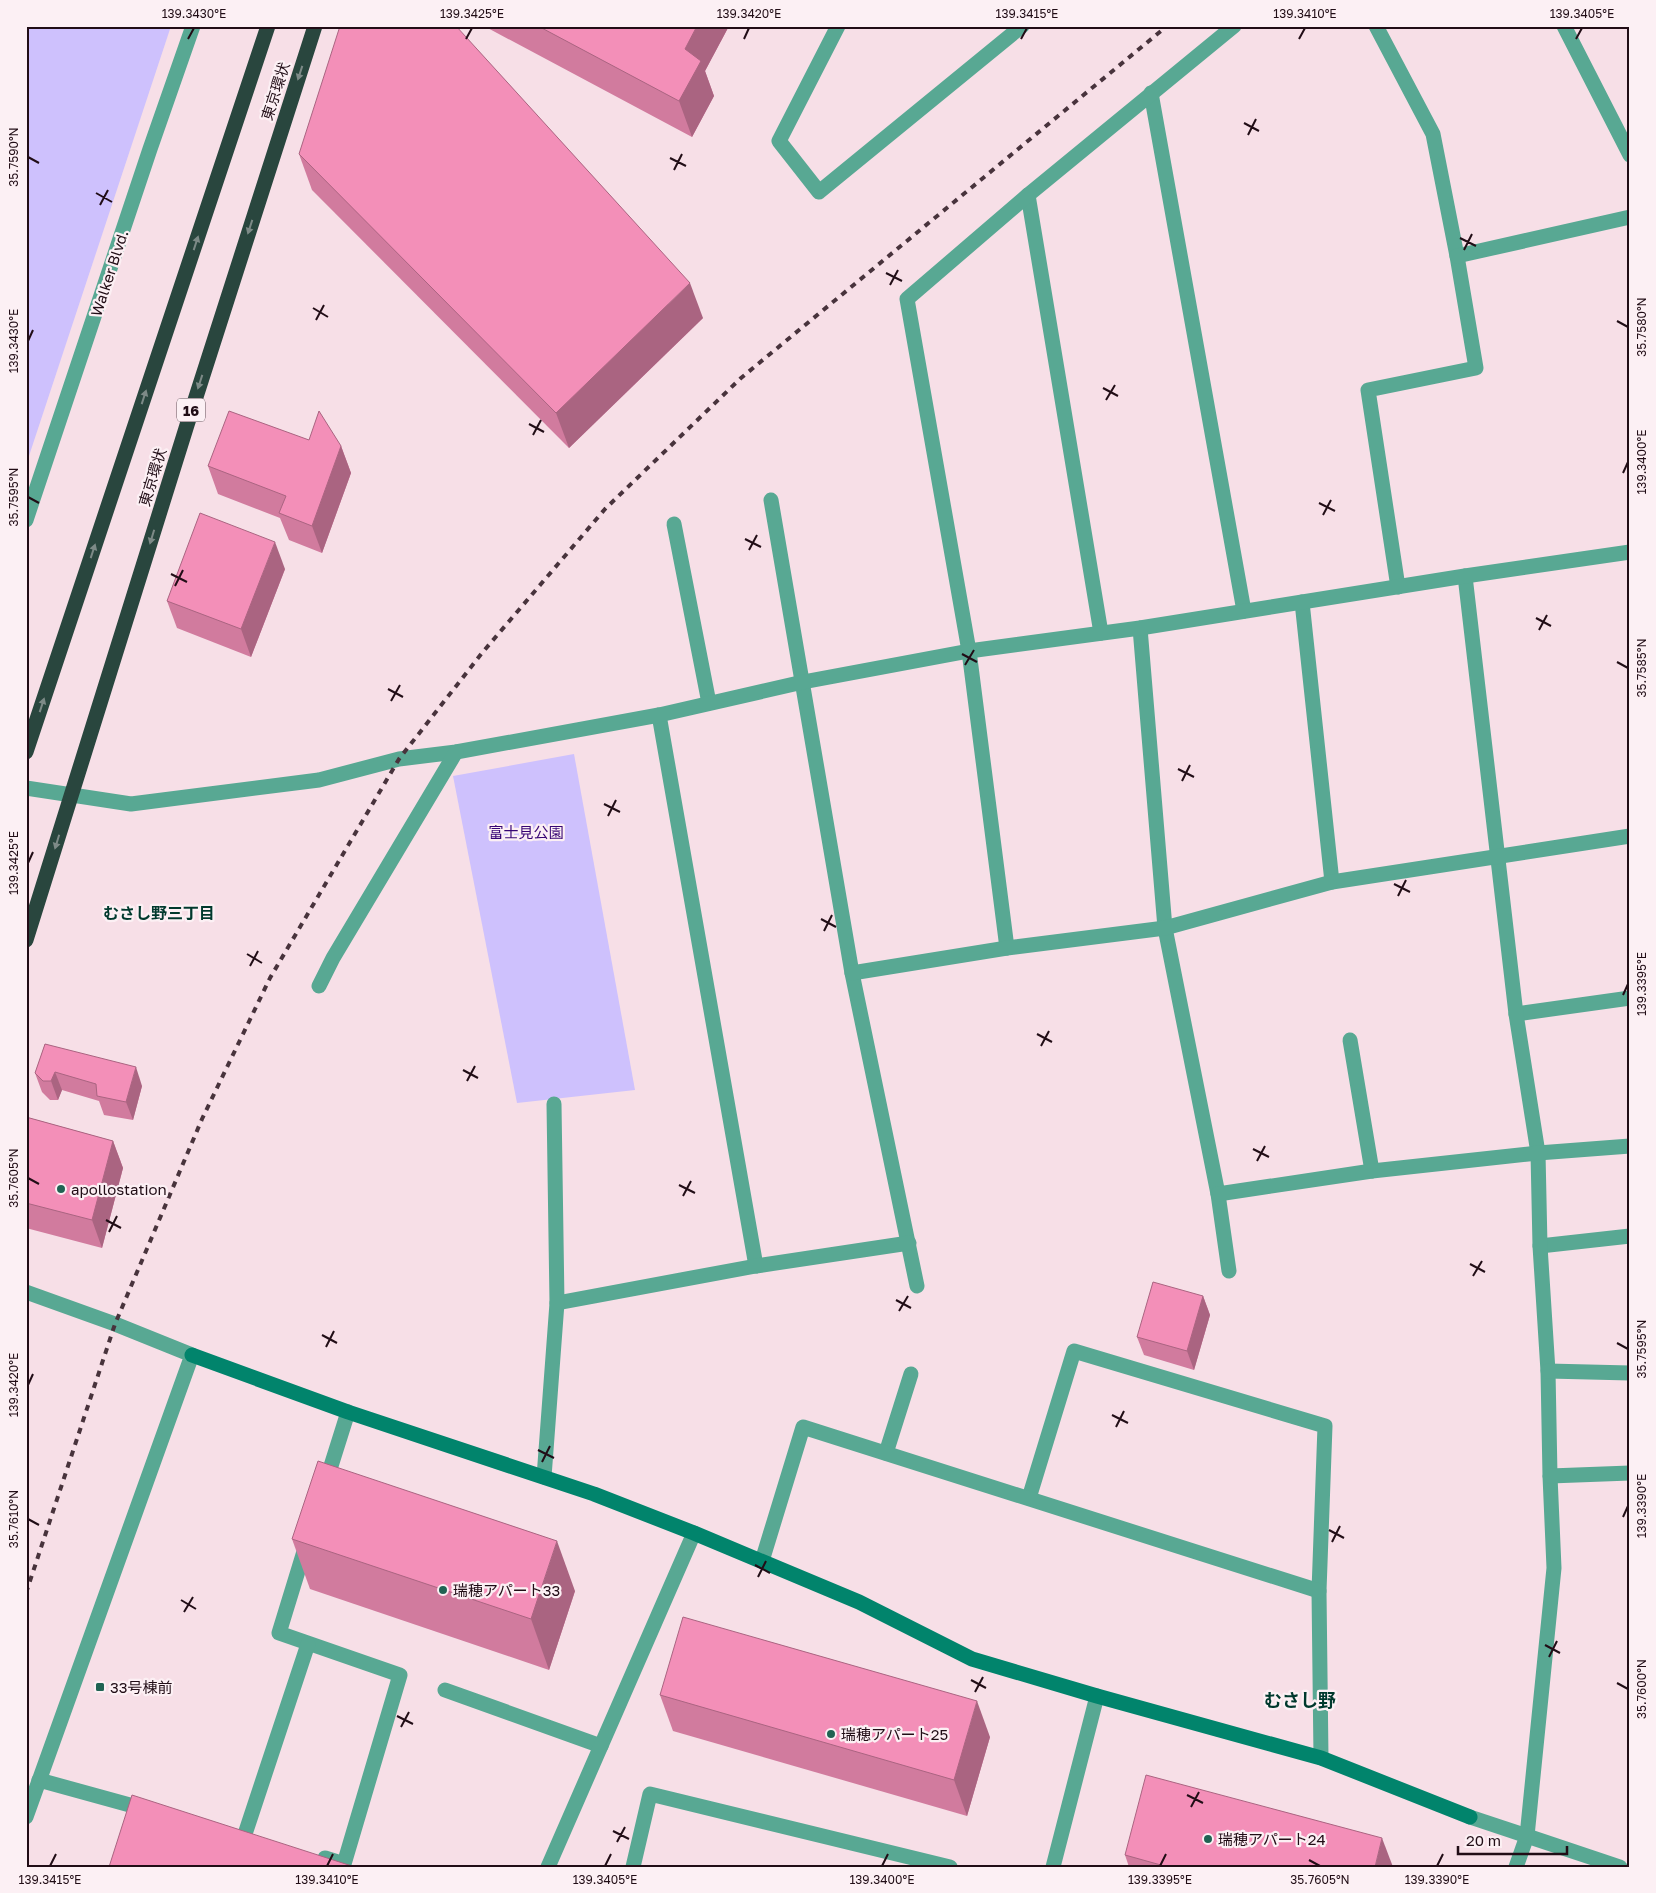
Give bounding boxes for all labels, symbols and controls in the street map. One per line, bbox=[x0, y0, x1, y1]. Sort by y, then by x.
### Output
text: 139.3430°E bbox=[162, 6, 226, 21]
text: 139.3425°E bbox=[440, 6, 504, 21]
text: 139.3420°E bbox=[717, 6, 781, 21]
text: 139.3415°E bbox=[996, 6, 1058, 21]
text: 139.3410°E bbox=[1273, 6, 1337, 21]
text: 139.3405°E bbox=[1550, 6, 1614, 21]
street label: 東京環状 bbox=[257, 60, 293, 122]
one-way arrow bbox=[296, 65, 303, 80]
text: 35.7590°N bbox=[6, 127, 21, 187]
one-way arrow bbox=[246, 220, 253, 235]
street label: Walker Blvd. bbox=[87, 227, 131, 319]
one-way arrow bbox=[192, 235, 200, 250]
text: 35.7580°N bbox=[1634, 297, 1649, 357]
text: 139.3430°E bbox=[6, 309, 21, 373]
one-way arrow bbox=[196, 375, 204, 390]
one-way arrow bbox=[141, 389, 149, 404]
road number: 16 bbox=[177, 398, 205, 422]
text: 139.3400°E bbox=[1634, 430, 1649, 494]
street label: 東京環状 bbox=[135, 446, 169, 508]
text: 35.7595°N bbox=[6, 468, 21, 526]
one-way arrow bbox=[147, 530, 155, 545]
one-way arrow bbox=[90, 544, 97, 559]
text: 35.7585°N bbox=[1634, 639, 1649, 697]
one-way arrow bbox=[38, 698, 46, 713]
park label: 富士見公園 bbox=[488, 823, 564, 841]
text: 139.3425°E bbox=[6, 831, 21, 895]
one-way arrow bbox=[53, 834, 60, 849]
district label: むさし野三丁目 bbox=[103, 903, 215, 923]
text: 139.3395°E bbox=[1634, 952, 1649, 1016]
text: 35.7605°N bbox=[6, 1148, 21, 1208]
place label: apollostation bbox=[71, 1180, 167, 1198]
marker: apollostation bbox=[55, 1183, 67, 1195]
text: 35.7595°N bbox=[1634, 1320, 1649, 1378]
text: 139.3420°E bbox=[6, 1353, 21, 1417]
text: 139.3390°E bbox=[1634, 1474, 1649, 1538]
text: 35.7610°N bbox=[6, 1490, 21, 1548]
place label: 瑞穂アパート33 bbox=[453, 1581, 560, 1599]
marker: 瑞穂アパート33 bbox=[437, 1584, 449, 1596]
text: 35.7600°N bbox=[1634, 1659, 1649, 1719]
place label: 33号棟前 bbox=[110, 1678, 173, 1696]
marker: 33号棟前 bbox=[94, 1681, 106, 1693]
district label: むさし野 bbox=[1264, 1689, 1336, 1711]
place label: 瑞穂アパート25 bbox=[841, 1725, 948, 1743]
marker: 瑞穂アパート25 bbox=[825, 1728, 837, 1740]
scale bar bbox=[1458, 1823, 1567, 1855]
place label: 瑞穂アパート24 bbox=[1218, 1830, 1326, 1848]
text: 20 m bbox=[1466, 1831, 1501, 1849]
marker: 瑞穂アパート24 bbox=[1202, 1833, 1214, 1845]
text: 139.3415°E bbox=[19, 1872, 81, 1887]
text: 139.3410°E bbox=[295, 1872, 359, 1887]
text: 139.3405°E bbox=[573, 1872, 637, 1887]
text: 139.3400°E bbox=[850, 1872, 914, 1887]
text: 139.3395°E bbox=[1128, 1872, 1192, 1887]
text: 35.7605°N bbox=[1290, 1872, 1350, 1887]
text: 139.3390°E bbox=[1405, 1872, 1469, 1887]

